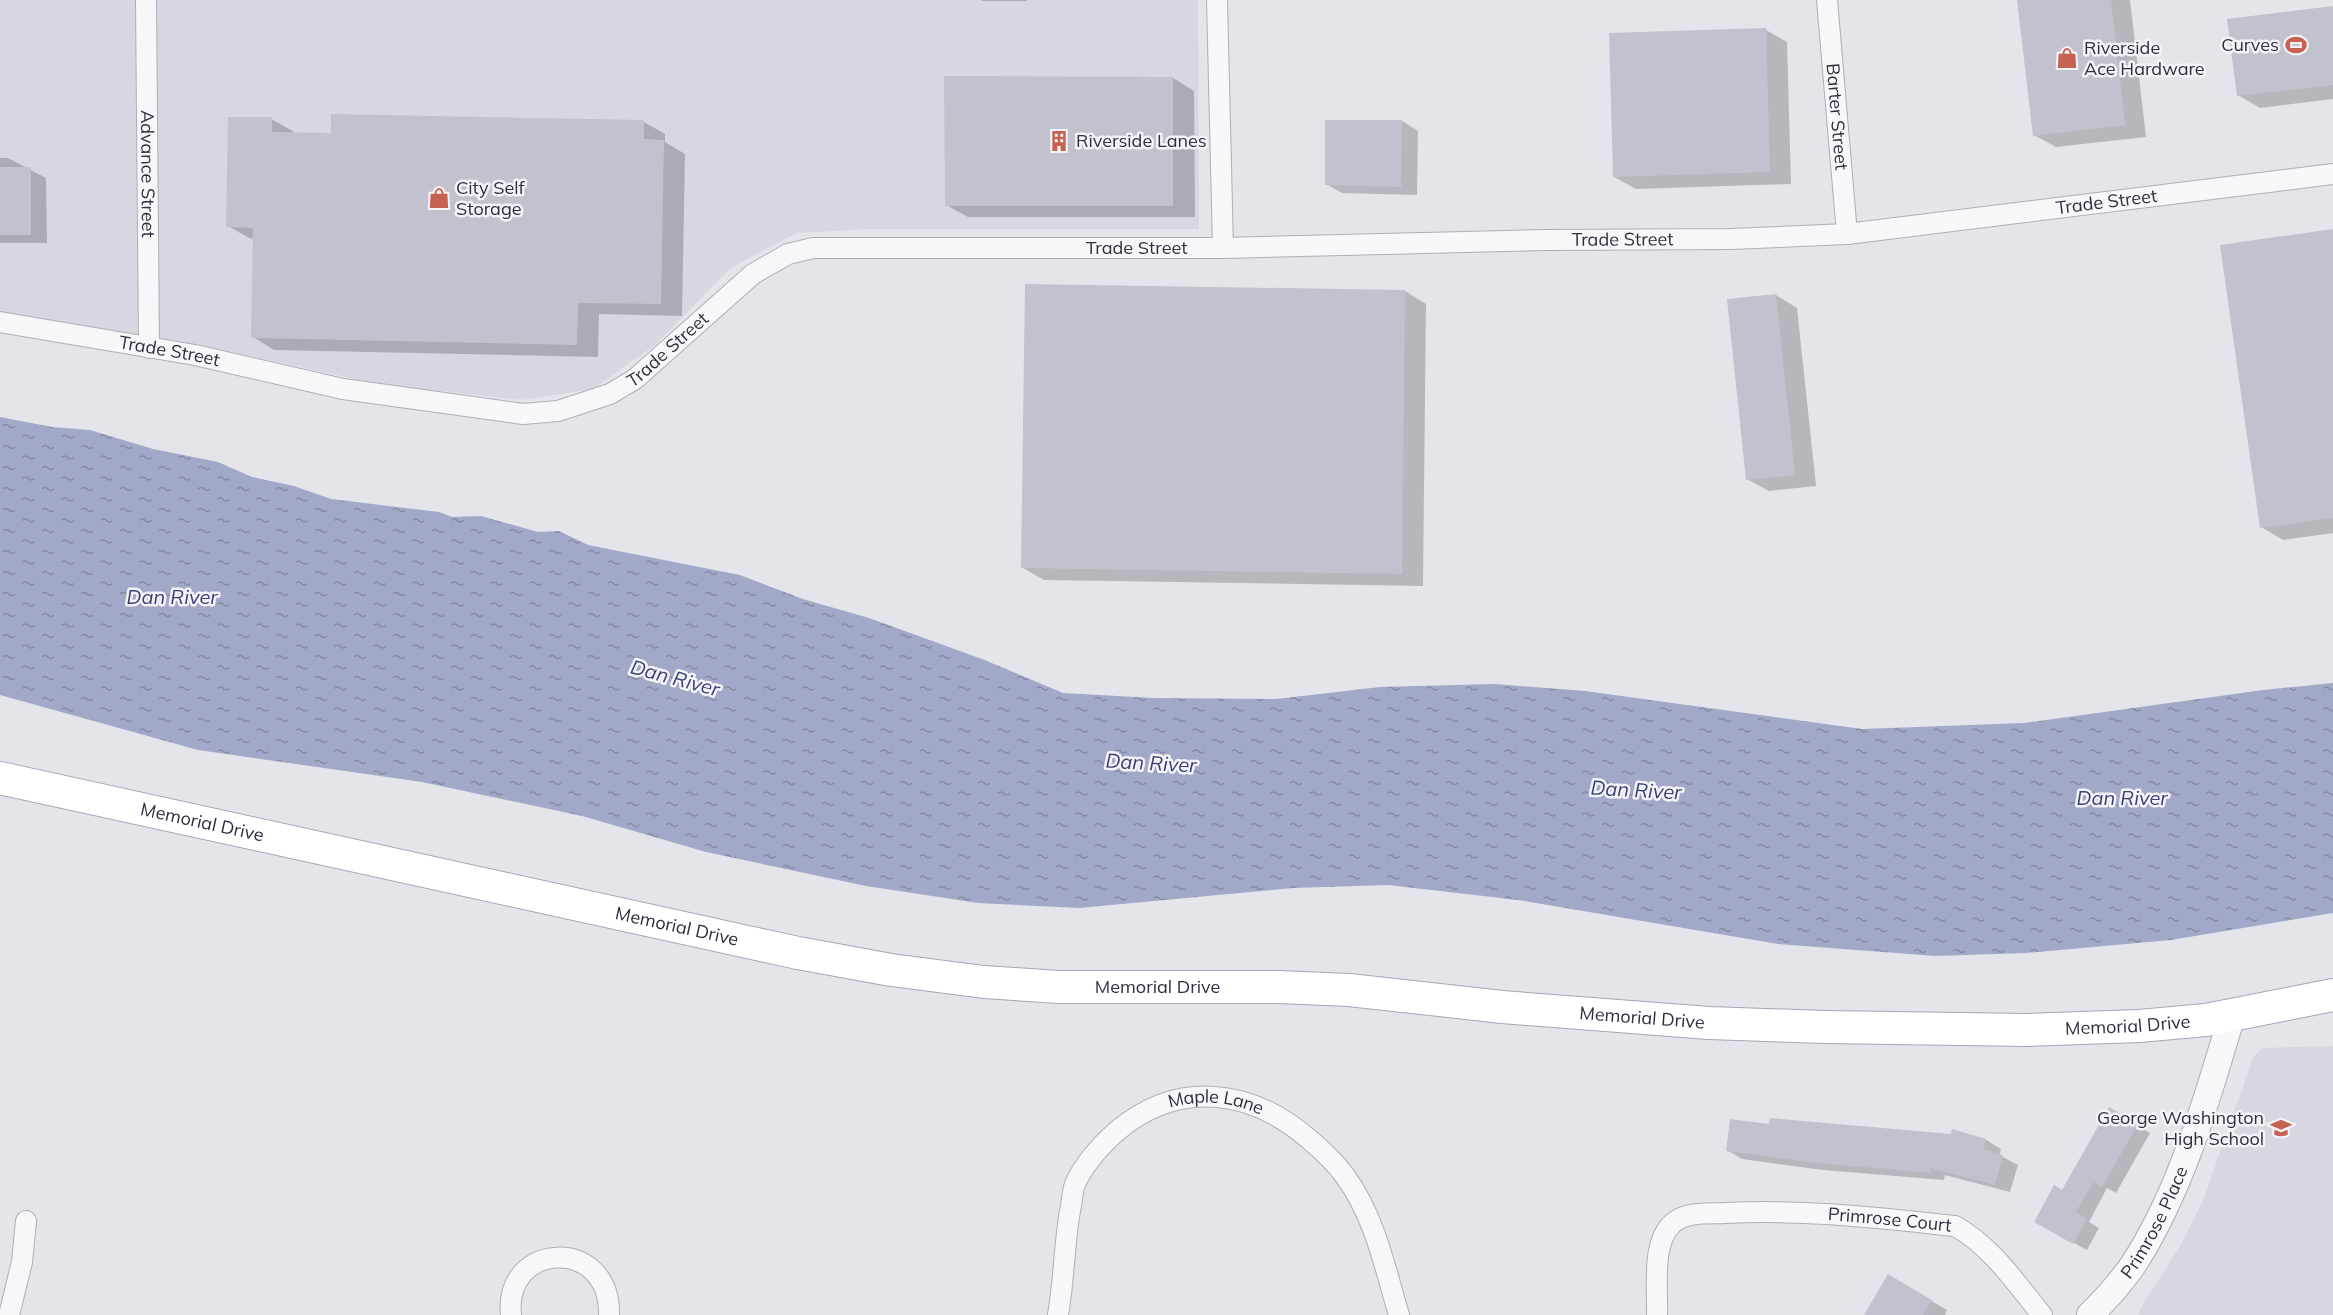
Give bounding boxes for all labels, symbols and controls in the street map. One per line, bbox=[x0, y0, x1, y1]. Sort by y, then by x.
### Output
place label: Curves bbox=[2221, 33, 2279, 56]
sports icon: Curves bbox=[2284, 33, 2308, 57]
place label: Riverside Ace Hardware bbox=[2084, 36, 2205, 80]
shop icon: Riverside Ace Hardware bbox=[2055, 46, 2079, 70]
street label: Barter Street bbox=[1821, 62, 1853, 171]
street label: Advance Street bbox=[136, 110, 160, 238]
building icon: Riverside Lanes bbox=[1047, 129, 1071, 153]
place label: Riverside Lanes bbox=[1076, 129, 1207, 152]
place label: City Self Storage bbox=[456, 176, 526, 220]
street label: Trade Street bbox=[2054, 184, 2158, 219]
shop icon: City Self Storage bbox=[427, 186, 451, 210]
street label: Trade Street bbox=[1572, 227, 1674, 251]
street label: Trade Street bbox=[1086, 236, 1188, 259]
street label: Trade Street bbox=[623, 307, 713, 392]
street label: Trade Street bbox=[118, 330, 222, 371]
water label: Dan River bbox=[126, 584, 218, 609]
water label: Dan River bbox=[628, 654, 723, 702]
water label: Dan River bbox=[1105, 748, 1198, 777]
water label: Dan River bbox=[1590, 775, 1683, 804]
water label: Dan River bbox=[2076, 785, 2168, 810]
street label: Memorial Drive bbox=[139, 797, 266, 847]
street label: Memorial Drive bbox=[613, 901, 741, 951]
street label: Memorial Drive bbox=[1095, 975, 1220, 998]
street label: Memorial Drive bbox=[1579, 1001, 1706, 1034]
street label: Memorial Drive bbox=[2065, 1009, 2191, 1040]
street label: Maple Lane bbox=[1166, 1084, 1267, 1119]
place label: George Washington High School bbox=[2097, 1106, 2264, 1150]
school or university icon: George Washington High School bbox=[2269, 1116, 2293, 1140]
street label: Primrose Place bbox=[2115, 1163, 2193, 1283]
street label: Primrose Court bbox=[1827, 1202, 1953, 1237]

